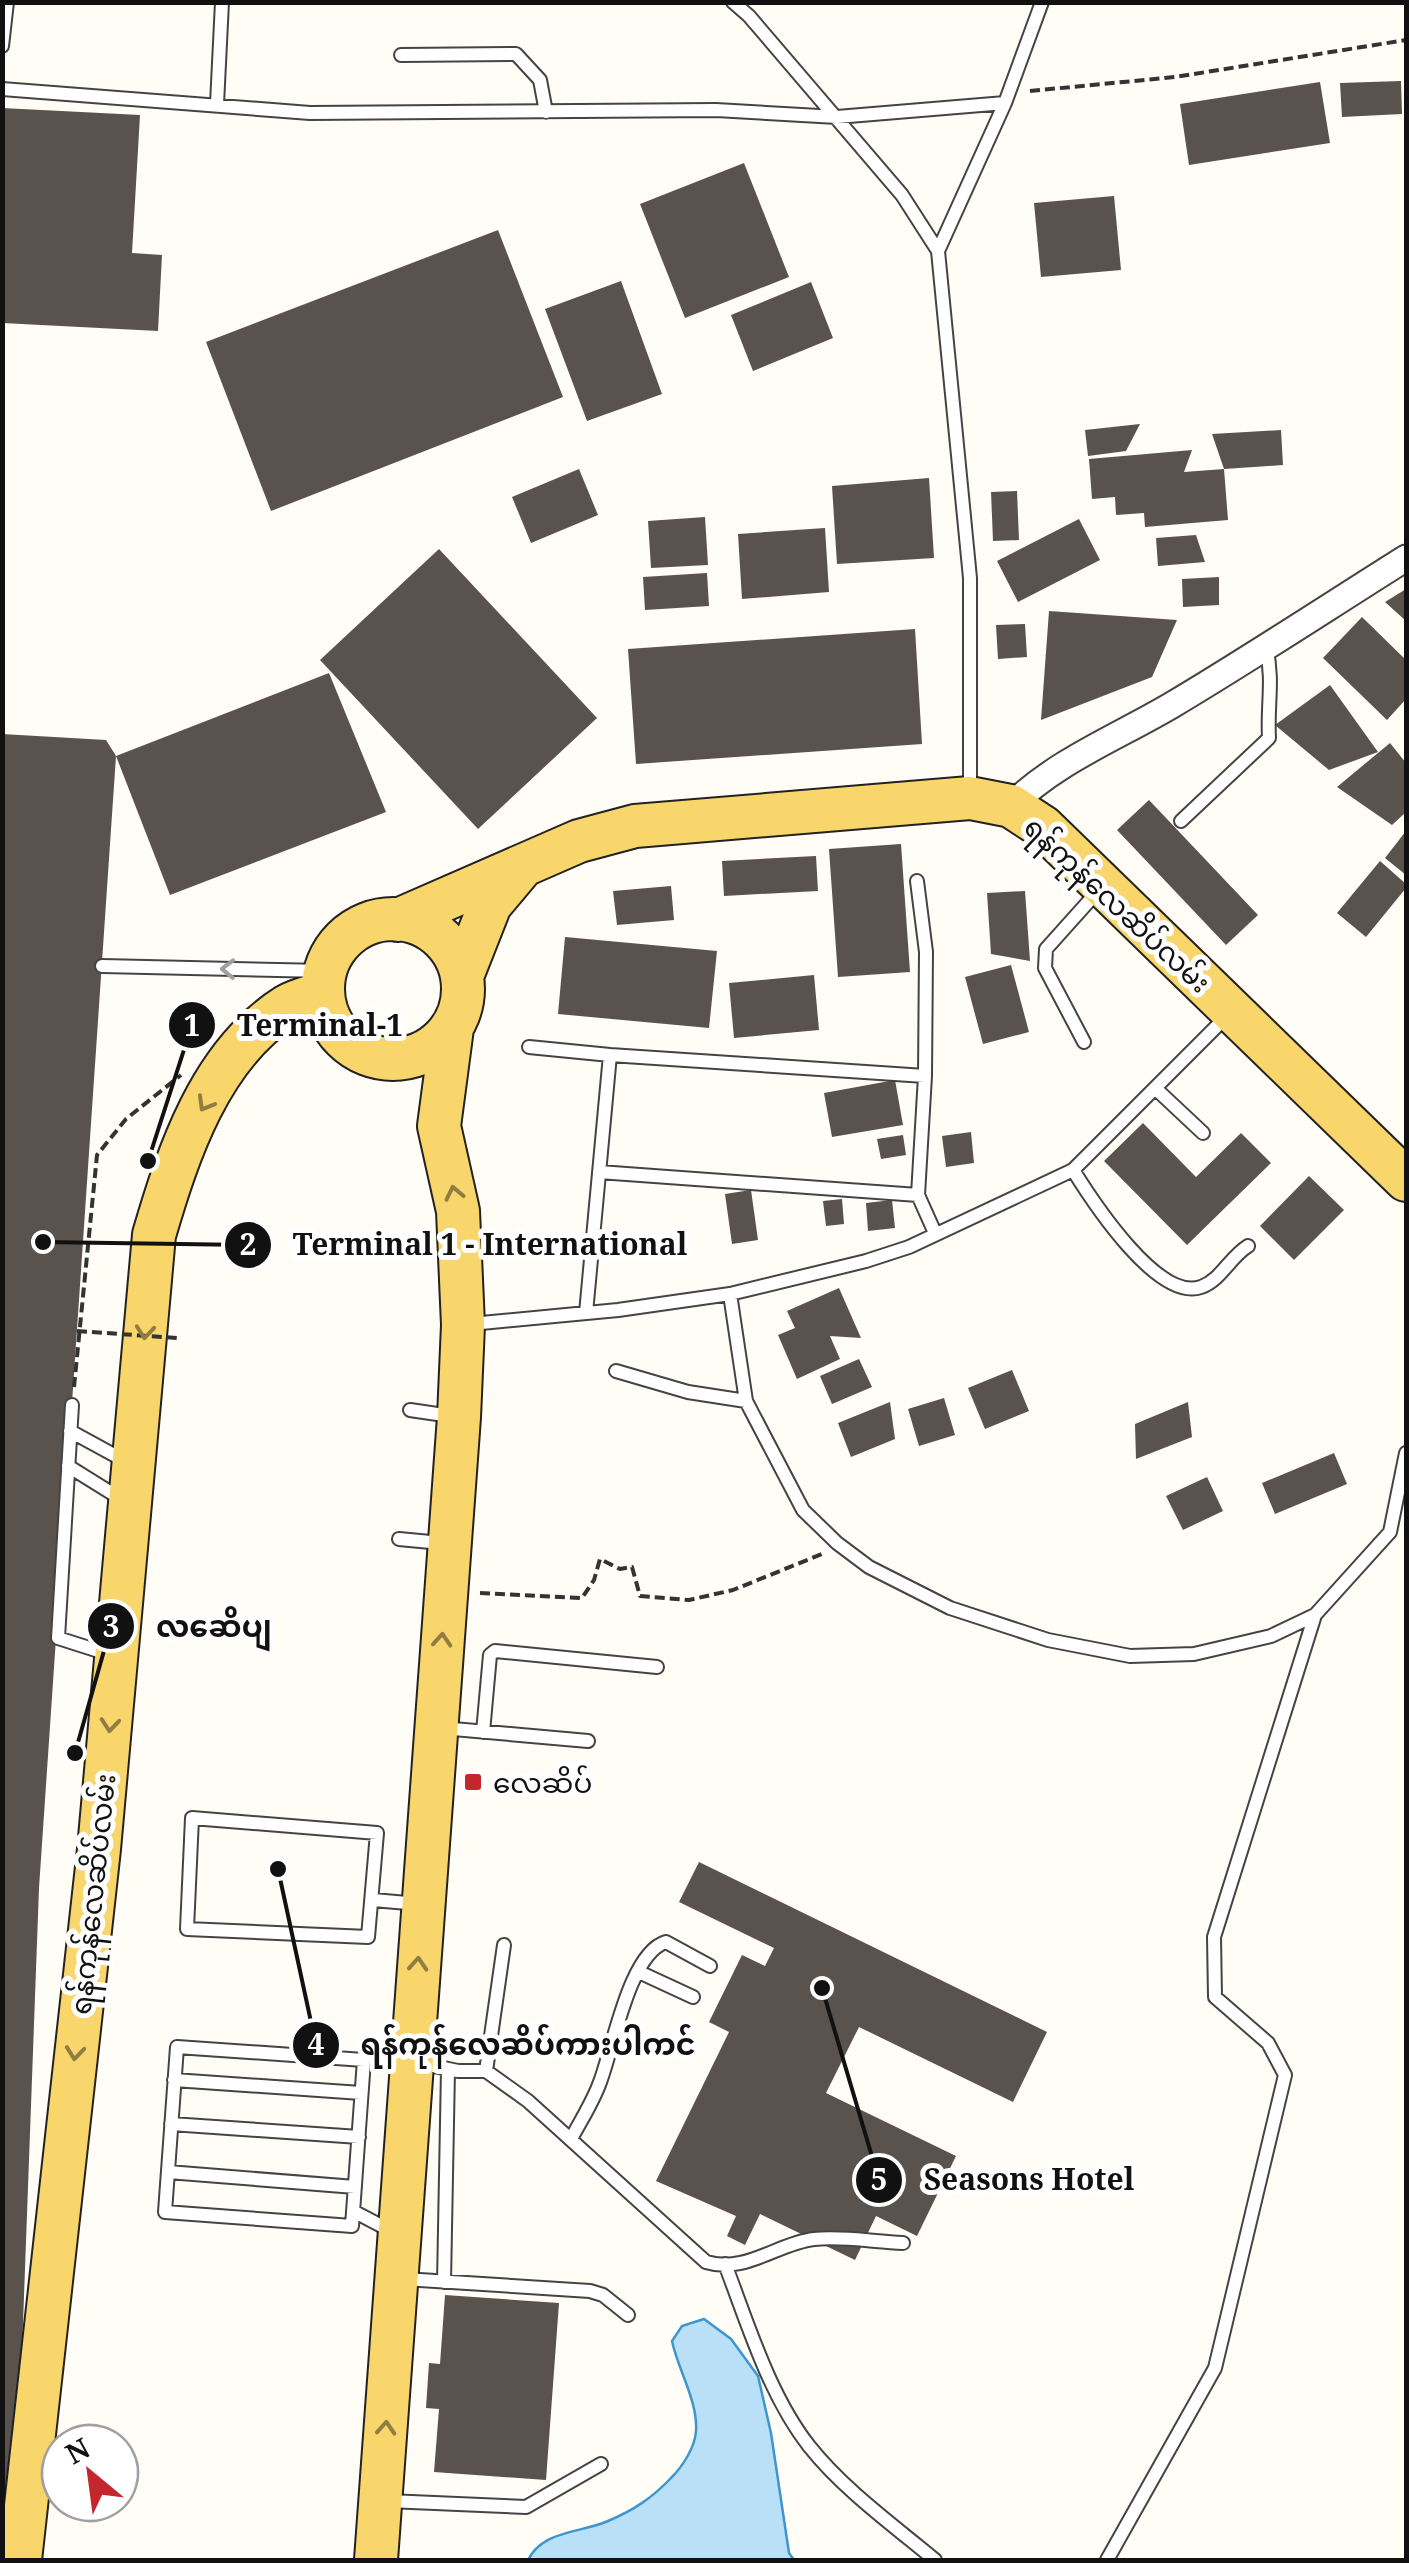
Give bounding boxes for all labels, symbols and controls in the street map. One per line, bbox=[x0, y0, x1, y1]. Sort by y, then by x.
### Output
street label: ရန်ကုန်လေဆိပ်လမ်း bbox=[1013, 808, 1220, 1004]
one-way arrow bbox=[219, 958, 234, 980]
callout: Terminal-1 bbox=[167, 995, 423, 1055]
text: 1 bbox=[184, 1004, 200, 1045]
text: Terminal-1 bbox=[237, 1004, 403, 1045]
one-way arrow bbox=[197, 1093, 217, 1111]
one-way arrow bbox=[444, 1185, 465, 1202]
callout: Terminal 1 - International bbox=[223, 1215, 707, 1275]
text: 2 bbox=[240, 1223, 256, 1264]
text: Terminal 1 - International bbox=[293, 1223, 688, 1264]
one-way arrow bbox=[134, 1324, 156, 1340]
callout: လဆေိပျ bbox=[86, 1596, 292, 1656]
text: 3 bbox=[103, 1605, 119, 1646]
text: လဆေိပျ bbox=[156, 1605, 272, 1652]
one-way arrow bbox=[430, 1632, 452, 1648]
one-way arrow bbox=[100, 1718, 121, 1734]
place label: လေဆိပ် bbox=[493, 1763, 592, 1801]
marker: လေဆိပ် bbox=[462, 1771, 484, 1793]
street label: ရန်ကုန်လေဆိပ်လမ်း bbox=[60, 1772, 129, 2017]
one-way arrow bbox=[406, 1956, 428, 1972]
callout: ရန်ကုန်လေဆိပ်ကားပါကင် bbox=[291, 2015, 716, 2075]
text: 4 bbox=[308, 2023, 325, 2064]
text: ရန်ကုန်လေဆိပ်ကားပါကင် bbox=[360, 2023, 696, 2069]
one-way arrow bbox=[65, 2045, 86, 2061]
callout: Seasons Hotel bbox=[854, 2150, 1154, 2210]
text: 5 bbox=[871, 2158, 887, 2199]
text: Seasons Hotel bbox=[924, 2158, 1135, 2199]
one-way arrow bbox=[374, 2420, 396, 2436]
north arrow bbox=[40, 2423, 140, 2523]
text: N bbox=[59, 2428, 96, 2472]

